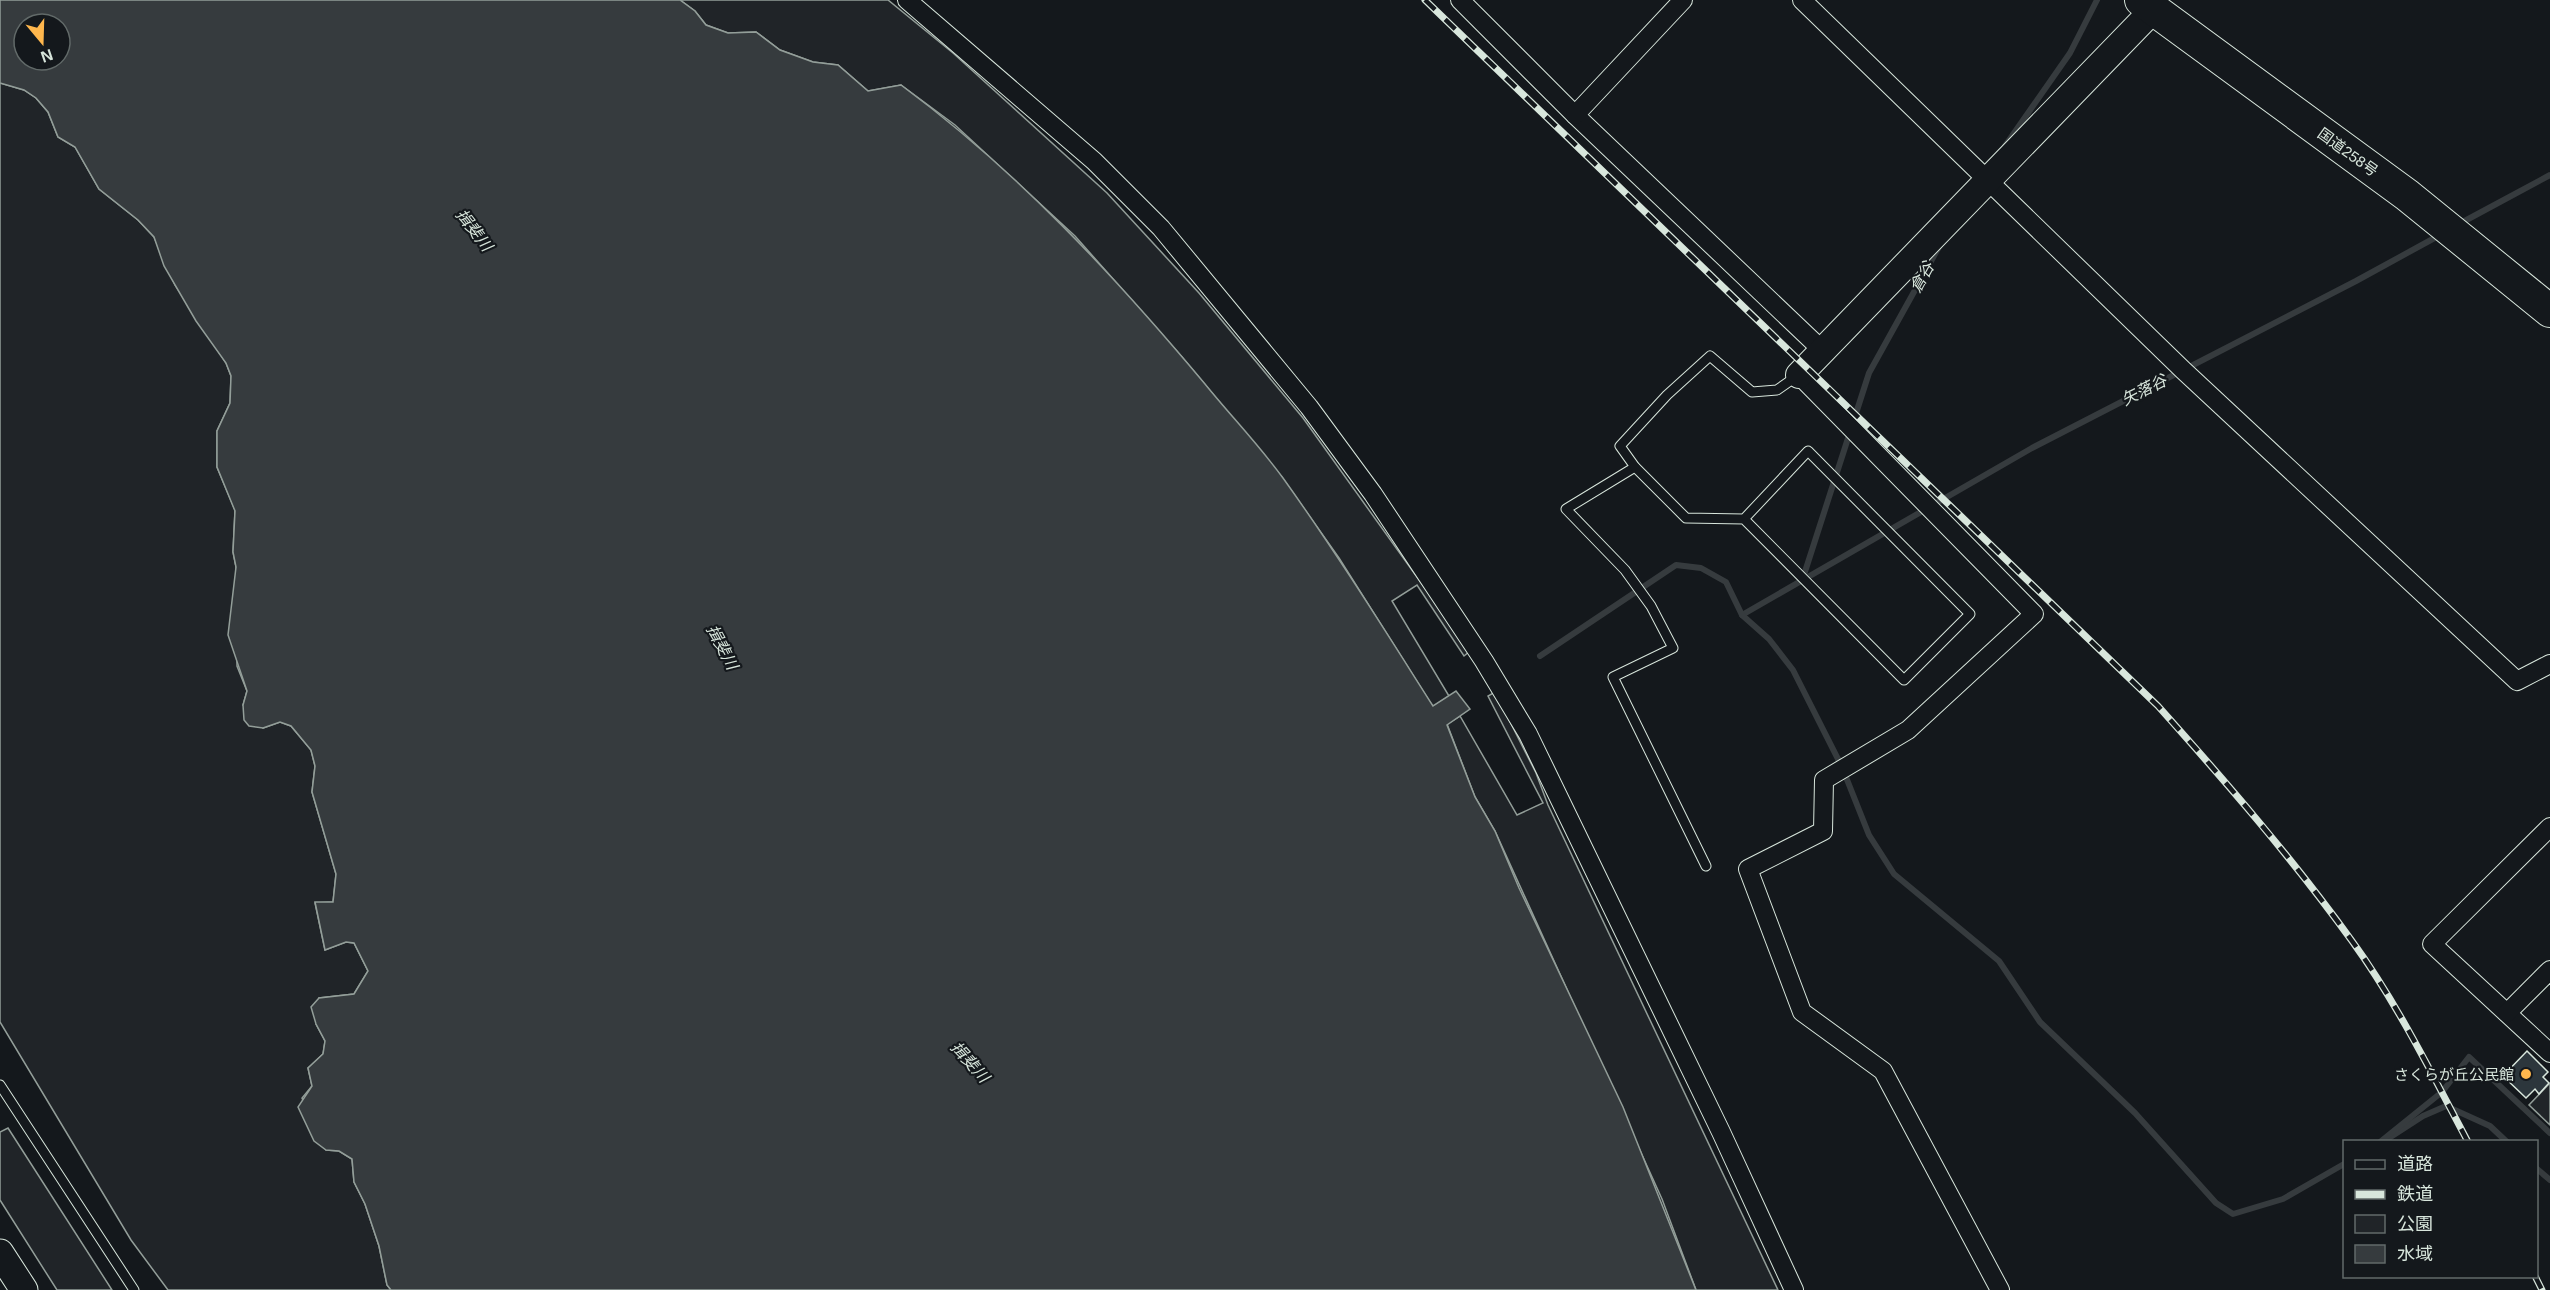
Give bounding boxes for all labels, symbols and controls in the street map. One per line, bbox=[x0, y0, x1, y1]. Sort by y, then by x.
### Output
north arrow bbox=[12, 12, 72, 72]
text: N bbox=[38, 46, 55, 66]
street label: 国道258号 bbox=[2315, 125, 2381, 179]
water label: 揖斐川 bbox=[453, 206, 497, 256]
water label: 倉谷 bbox=[1907, 257, 1938, 295]
water label: 矢落谷 bbox=[2119, 371, 2171, 408]
water label: 揖斐川 bbox=[703, 622, 742, 674]
water label: 揖斐川 bbox=[948, 1038, 994, 1087]
place label: さくらが丘公民館 bbox=[2394, 1066, 2514, 1083]
marker: さくらが丘公民館 bbox=[2519, 1067, 2533, 1081]
legend bbox=[2343, 1140, 2538, 1278]
text: 道路 bbox=[2397, 1154, 2433, 1174]
text: 鉄道 bbox=[2397, 1184, 2433, 1204]
text: 公園 bbox=[2397, 1214, 2433, 1234]
text: 水域 bbox=[2397, 1244, 2433, 1264]

